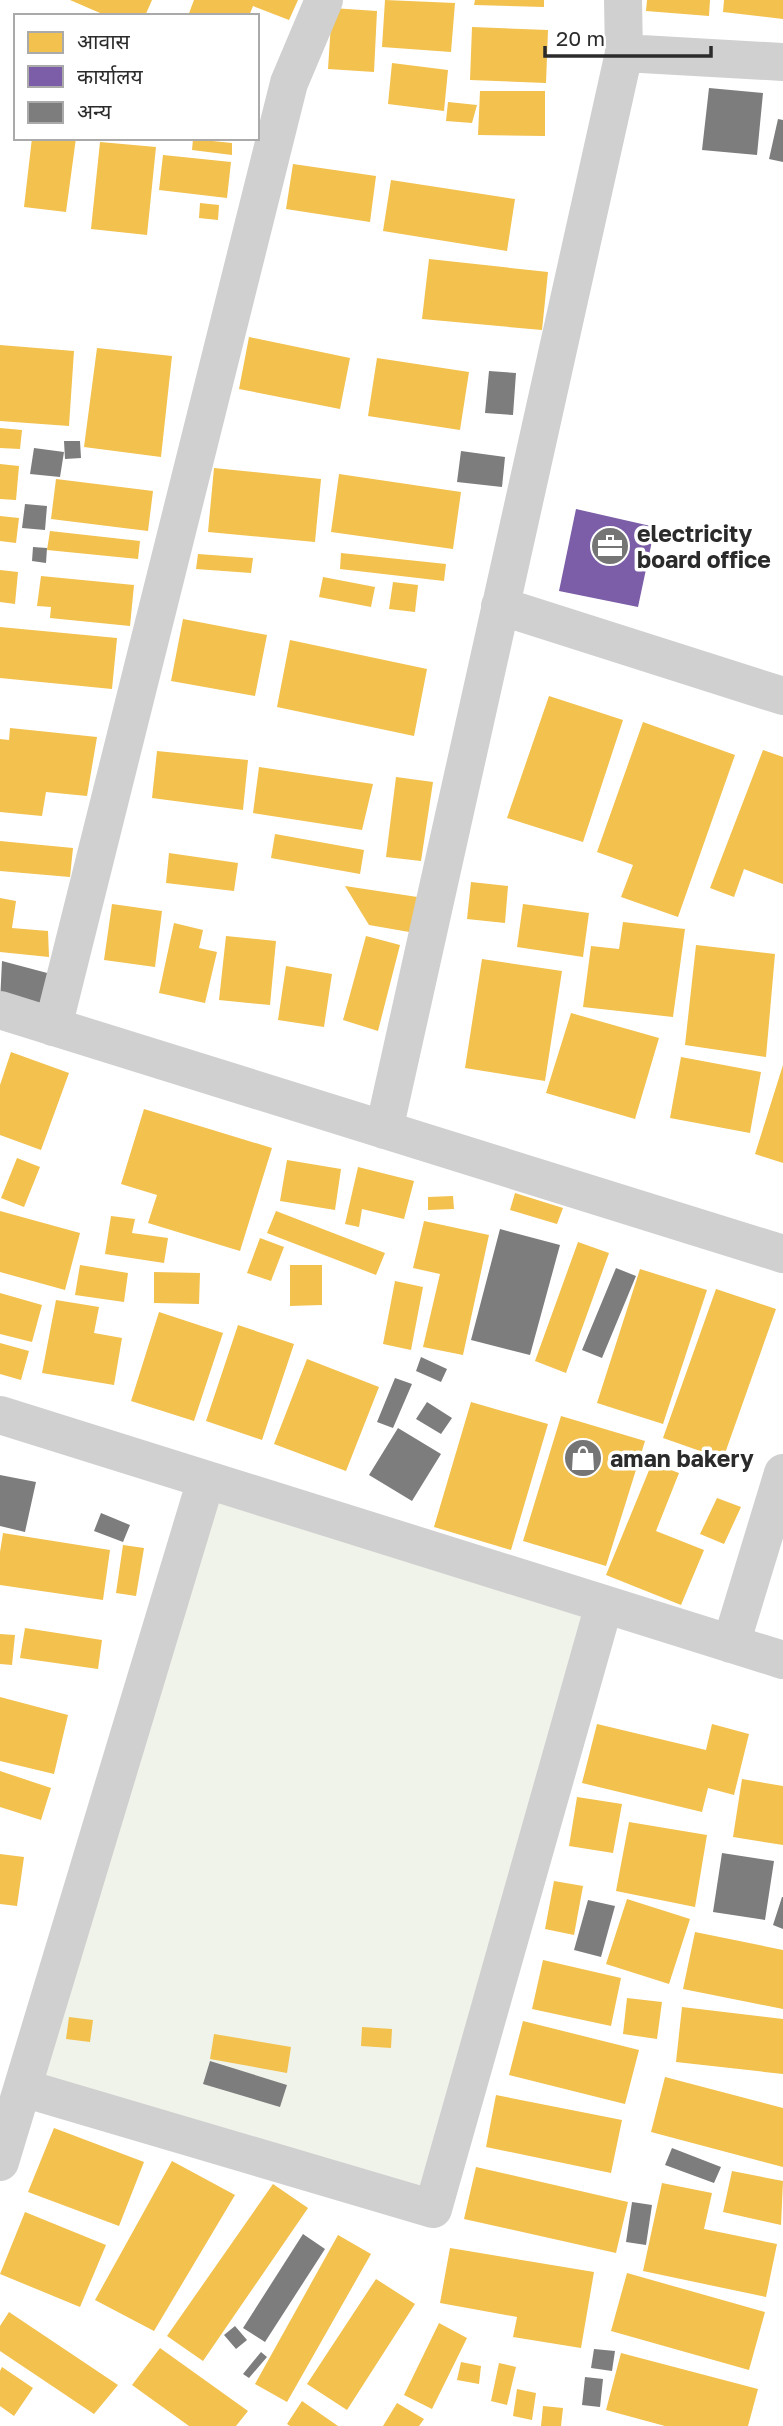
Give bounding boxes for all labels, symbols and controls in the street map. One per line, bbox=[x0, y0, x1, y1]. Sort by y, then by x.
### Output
legend bbox=[14, 14, 259, 140]
scale bar bbox=[545, 14, 711, 58]
text: 20 m bbox=[556, 25, 605, 51]
text: आवास bbox=[77, 28, 131, 54]
text: कार्यालय bbox=[77, 63, 143, 89]
text: अन्य bbox=[77, 98, 112, 124]
place label: electricity board office bbox=[637, 519, 771, 573]
office icon: electricity board office bbox=[589, 525, 631, 567]
shop icon: aman bakery bbox=[562, 1437, 604, 1479]
place label: aman bakery bbox=[610, 1444, 754, 1472]

